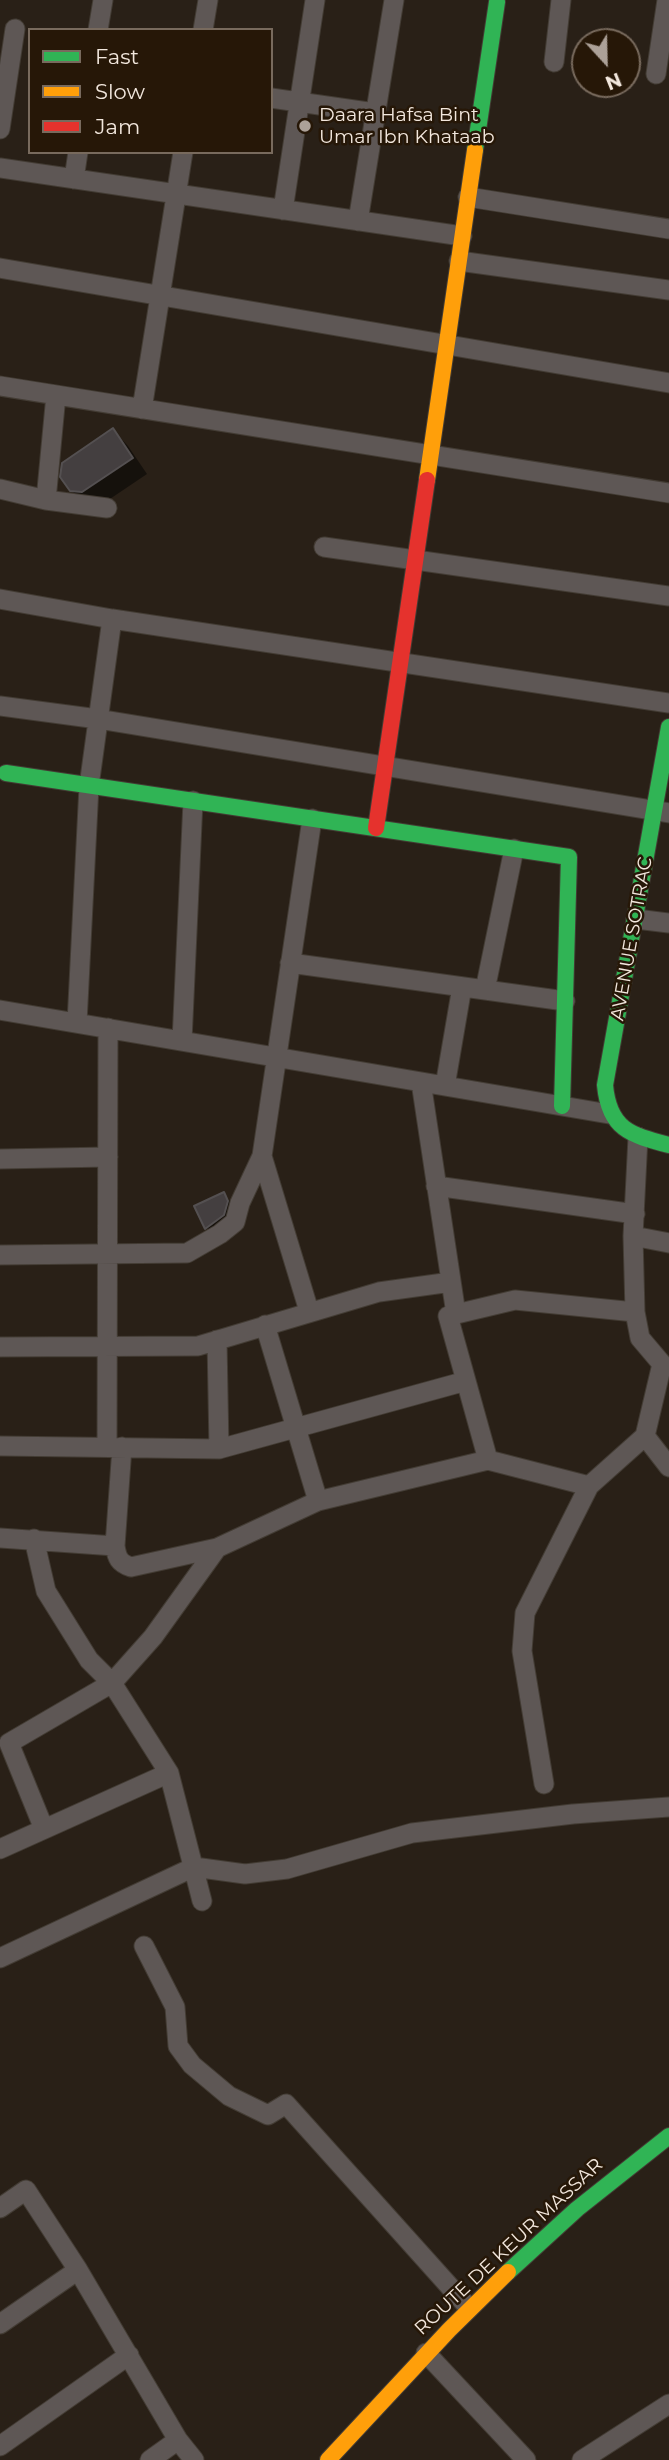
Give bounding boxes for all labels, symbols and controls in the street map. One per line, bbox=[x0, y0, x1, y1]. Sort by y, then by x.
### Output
legend bbox=[28, 28, 273, 154]
north arrow bbox=[571, 28, 641, 98]
text: Fast bbox=[95, 44, 139, 69]
text: N bbox=[602, 68, 625, 95]
text: Slow bbox=[95, 79, 145, 104]
place label: Daara Hafsa Bint Umar Ibn Khataab bbox=[319, 104, 495, 148]
text: Jam bbox=[95, 114, 140, 139]
marker: Daara Hafsa Bint Umar Ibn Khataab bbox=[297, 118, 313, 134]
street label: AVENUE SOTRAC bbox=[606, 855, 658, 1023]
street label: ROUTE DE KEUR MASSAR bbox=[410, 2154, 608, 2340]

